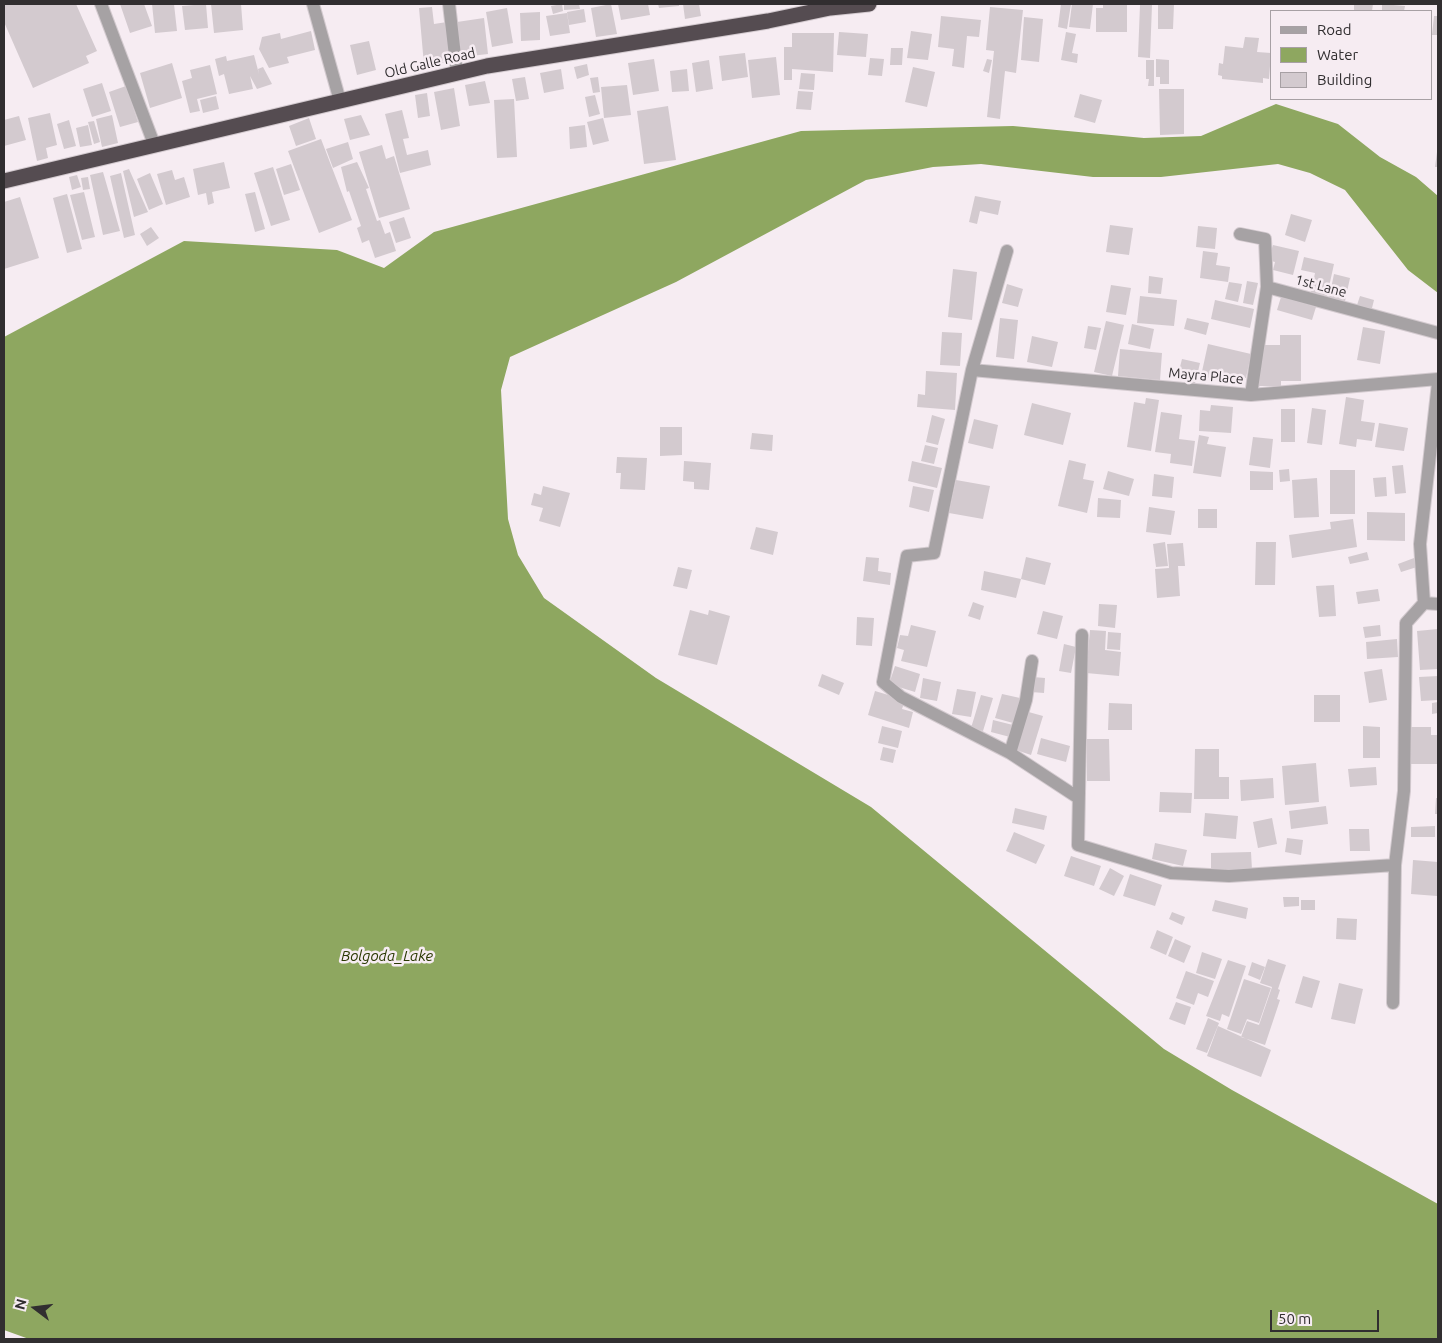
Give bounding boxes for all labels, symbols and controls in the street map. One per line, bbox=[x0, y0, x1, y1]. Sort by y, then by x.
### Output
legend bbox=[1270, 10, 1432, 100]
text: Road bbox=[1317, 21, 1352, 38]
street label: Old Galle Road bbox=[383, 44, 477, 82]
text: Water bbox=[1317, 46, 1358, 63]
text: Building bbox=[1317, 71, 1372, 88]
street label: 1st Lane bbox=[1293, 271, 1349, 301]
street label: Mayra Place bbox=[1168, 364, 1244, 388]
water label: Bolgoda_Lake bbox=[341, 947, 433, 965]
north arrow bbox=[10, 1283, 60, 1333]
text: N bbox=[11, 1297, 30, 1311]
scale bar bbox=[1272, 1300, 1381, 1332]
text: 50 m bbox=[1278, 1310, 1311, 1327]

